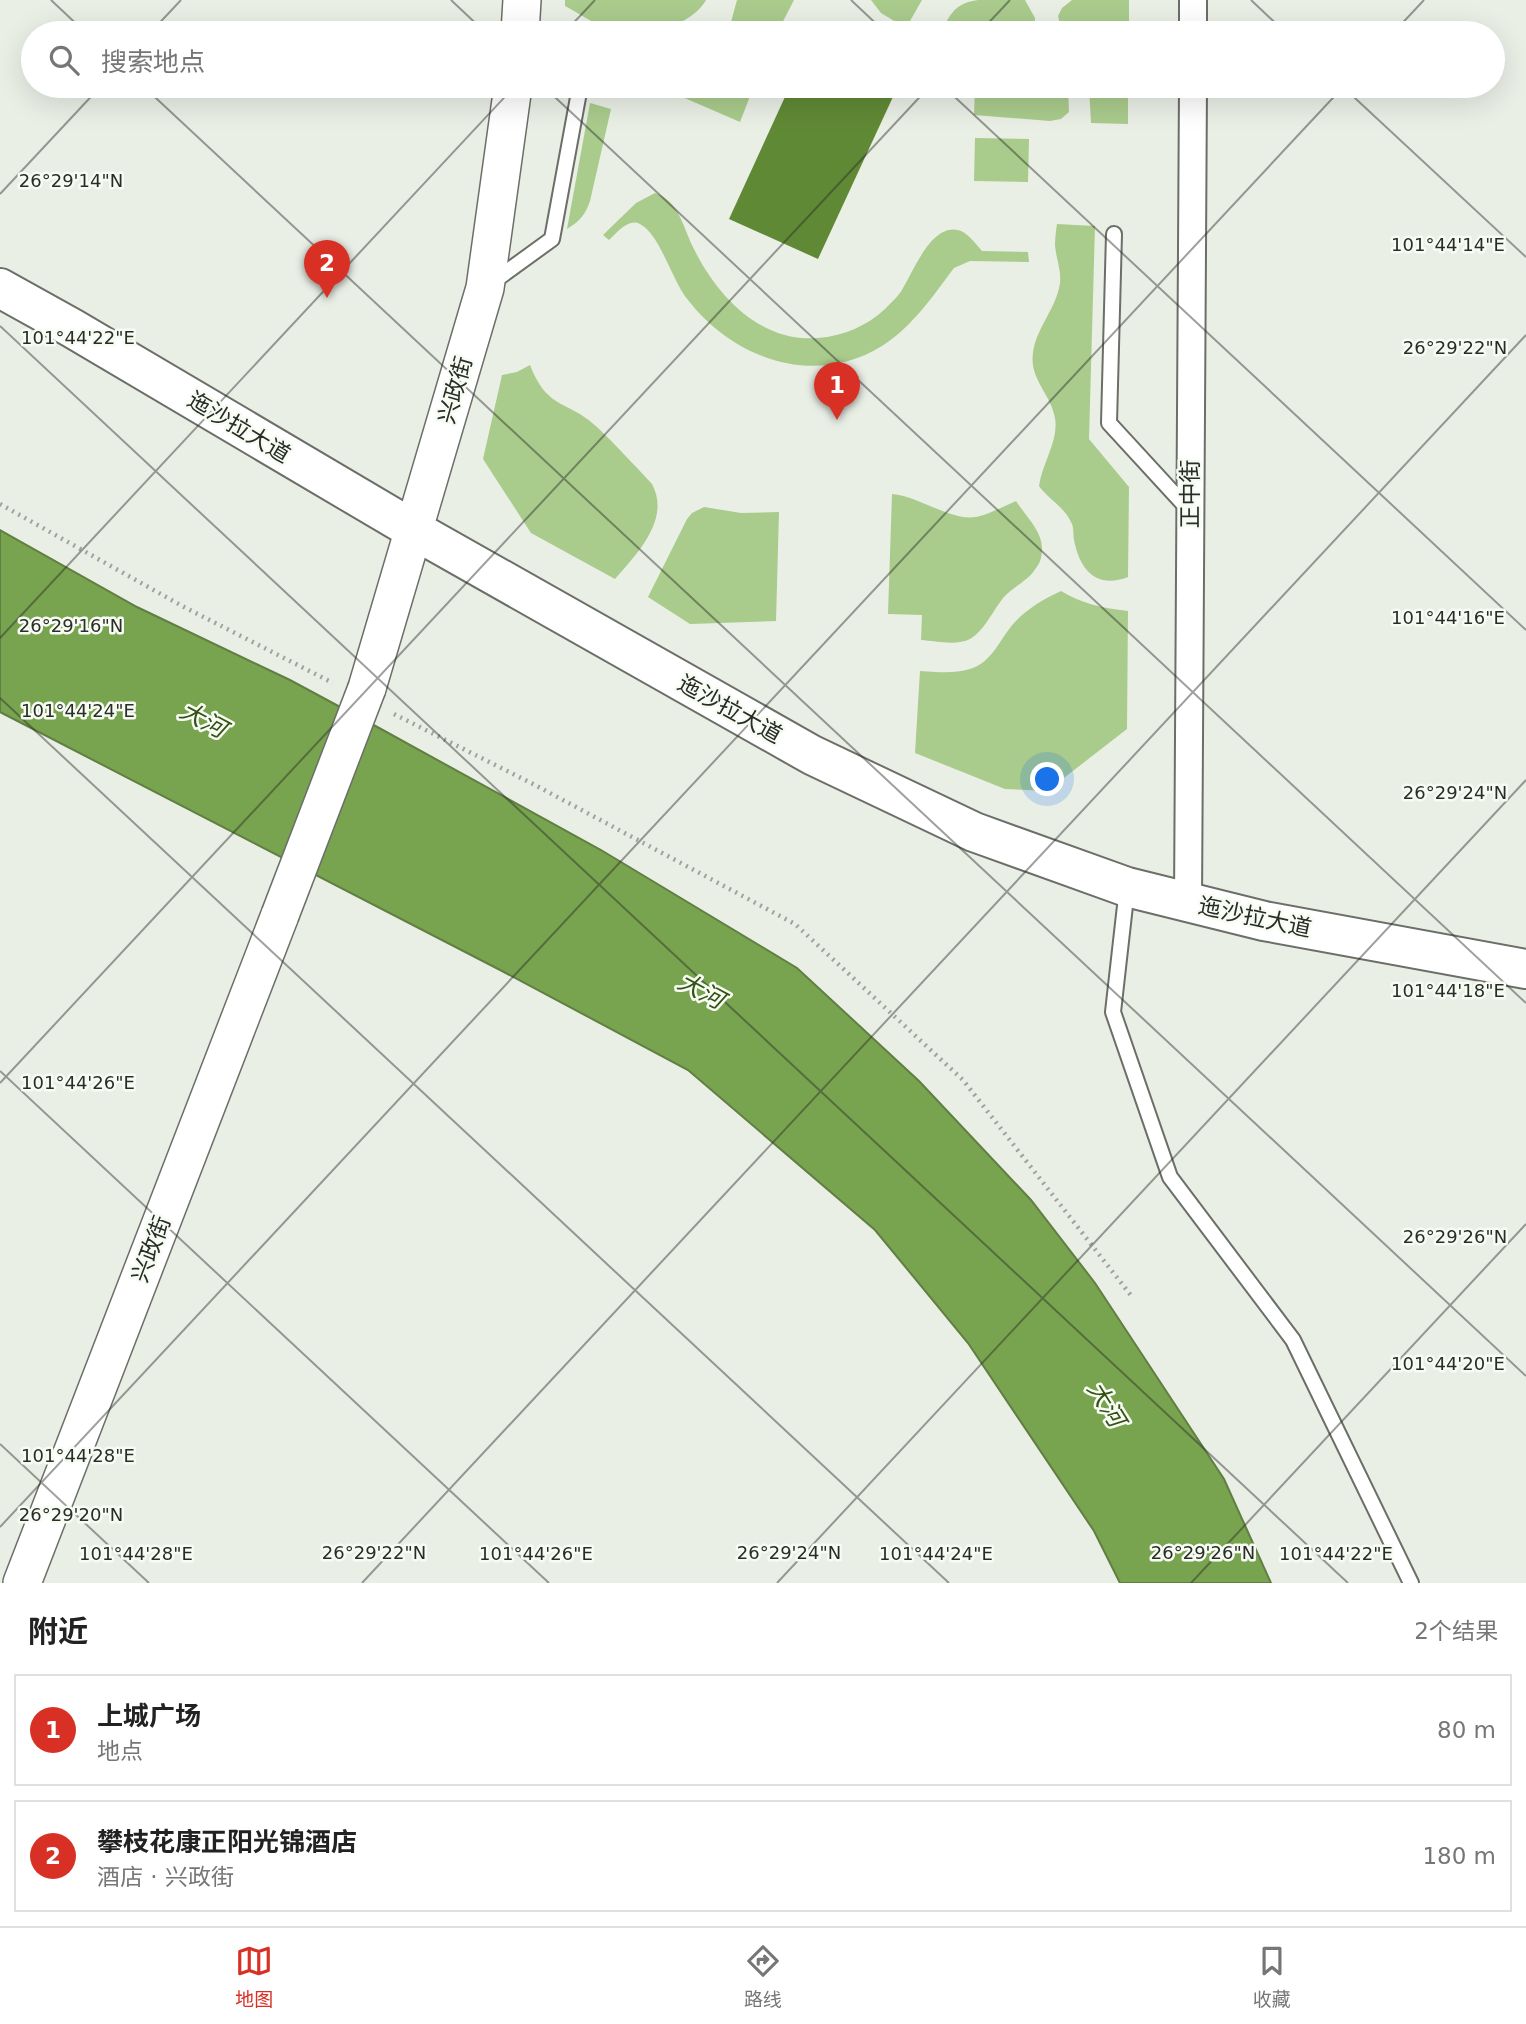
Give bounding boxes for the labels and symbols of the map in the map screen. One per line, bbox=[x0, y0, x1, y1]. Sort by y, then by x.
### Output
text: 26°29'14"N bbox=[19, 170, 123, 191]
text: 101°44'14"E bbox=[1391, 234, 1505, 255]
pin: 2 bbox=[304, 240, 350, 298]
text: 101°44'22"E bbox=[21, 327, 135, 348]
text: 26°29'22"N bbox=[1403, 337, 1507, 358]
street label: 兴政街 bbox=[433, 353, 477, 427]
pin: 1 bbox=[814, 362, 860, 420]
street label: 迤沙拉大道 bbox=[183, 386, 295, 468]
street label: 正中街 bbox=[1177, 460, 1203, 529]
text: 101°44'16"E bbox=[1391, 607, 1505, 628]
text: 26°29'16"N bbox=[19, 615, 123, 636]
street label: 迤沙拉大道 bbox=[673, 670, 787, 748]
water label: 大河 bbox=[175, 696, 234, 746]
text: 101°44'24"E bbox=[21, 700, 135, 721]
your location bbox=[1030, 762, 1064, 796]
text: 26°29'24"N bbox=[1403, 782, 1507, 803]
street label: 迤沙拉大道 bbox=[1196, 892, 1314, 942]
water label: 大河 bbox=[673, 967, 732, 1017]
text: 101°44'18"E bbox=[1391, 980, 1505, 1001]
text: 101°44'26"E bbox=[21, 1072, 135, 1093]
street label: 兴政街 bbox=[126, 1212, 176, 1286]
text: 26°29'26"N bbox=[1403, 1226, 1507, 1247]
text: 101°44'20"E bbox=[1391, 1353, 1505, 1374]
water label: 大河 bbox=[1081, 1376, 1133, 1435]
text: 101°44'28"E bbox=[21, 1445, 135, 1466]
text: 26°29'20"N bbox=[19, 1504, 123, 1525]
text: 26°29'22"N bbox=[322, 1542, 426, 1563]
text: 26°29'24"N bbox=[737, 1542, 841, 1563]
text: 26°29'26"N bbox=[1151, 1542, 1255, 1563]
text: 101°44'28"E bbox=[79, 1543, 193, 1564]
text: 101°44'26"E bbox=[479, 1543, 593, 1564]
text: 101°44'24"E bbox=[879, 1543, 993, 1564]
text: 101°44'22"E bbox=[1279, 1543, 1393, 1564]

